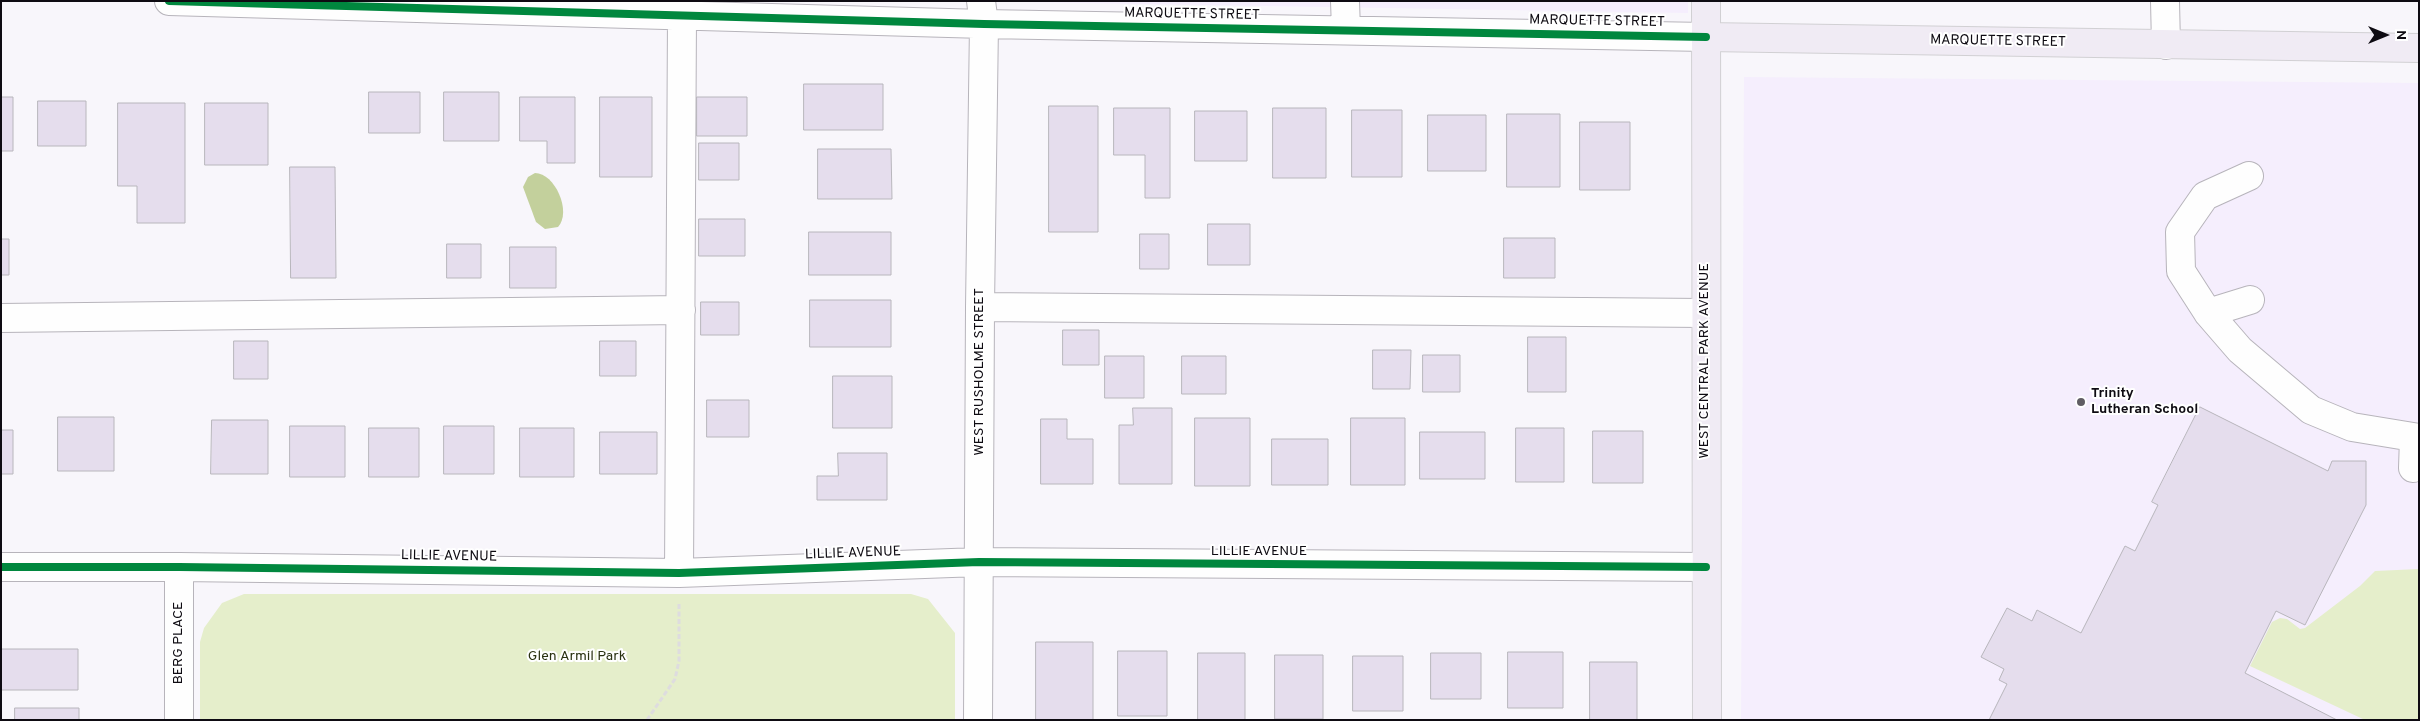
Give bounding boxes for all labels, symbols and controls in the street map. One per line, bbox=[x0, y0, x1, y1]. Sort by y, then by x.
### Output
street label: MARQUETTE STREET bbox=[1124, 5, 1260, 25]
north arrow bbox=[2360, 10, 2410, 60]
street label: MARQUETTE STREET bbox=[1529, 12, 1665, 32]
text: N bbox=[2392, 30, 2409, 40]
street label: MARQUETTE STREET bbox=[1930, 32, 2066, 52]
street label: WEST CENTRAL PARK AVENUE bbox=[1697, 263, 1713, 459]
street label: WEST RUSHOLME STREET bbox=[972, 288, 988, 456]
place label: Trinity Lutheran School bbox=[2091, 386, 2198, 418]
marker: Trinity Lutheran School bbox=[2075, 396, 2087, 408]
street label: LILLIE AVENUE bbox=[805, 544, 901, 564]
street label: LILLIE AVENUE bbox=[1211, 544, 1307, 560]
street label: LILLIE AVENUE bbox=[401, 548, 497, 566]
street label: BERG PLACE bbox=[171, 602, 187, 684]
park label: Glen Armil Park bbox=[528, 649, 626, 665]

